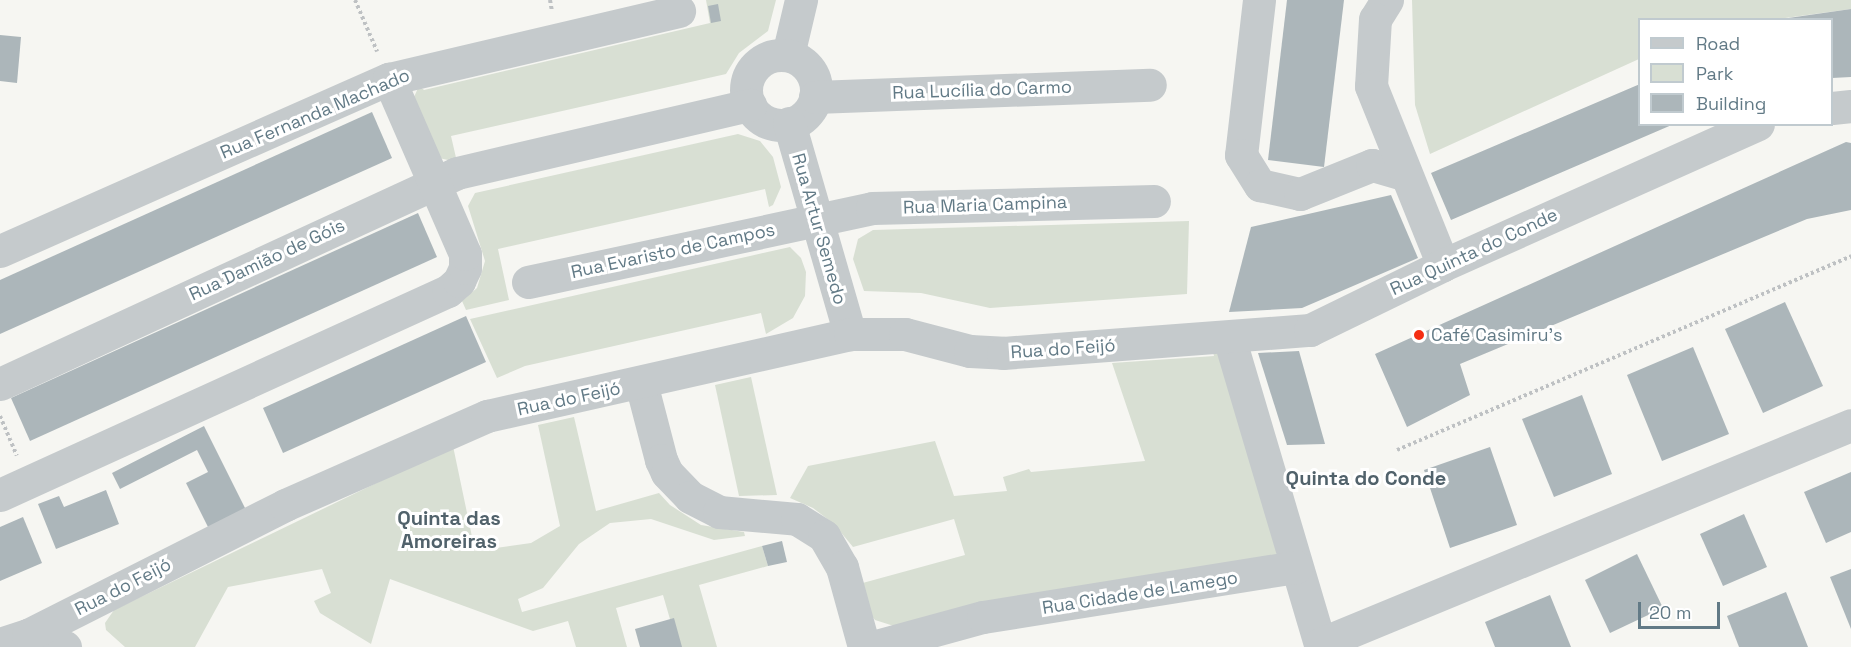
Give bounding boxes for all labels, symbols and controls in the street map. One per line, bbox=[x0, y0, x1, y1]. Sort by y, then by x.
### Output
legend bbox=[1638, 18, 1833, 126]
text: Road bbox=[1696, 32, 1740, 55]
text: Park bbox=[1696, 62, 1733, 85]
street label: Rua Fernanda Machado bbox=[217, 64, 413, 164]
street label: Rua Lucília do Carmo bbox=[892, 76, 1072, 104]
text: Building bbox=[1696, 92, 1766, 115]
street label: Rua Artur Semedo bbox=[787, 151, 851, 307]
street label: Rua Maria Campina bbox=[903, 191, 1067, 219]
street label: Rua Quinta do Conde bbox=[1387, 204, 1561, 300]
street label: Rua Damião de Góis bbox=[186, 214, 348, 306]
street label: Rua Evaristo de Campos bbox=[569, 219, 777, 283]
place label: Café Casimiru's bbox=[1431, 324, 1563, 346]
marker: Café Casimiru's bbox=[1412, 328, 1426, 342]
street label: Rua do Feijó bbox=[1010, 335, 1116, 363]
street label: Rua do Feijó bbox=[515, 378, 623, 420]
district label: Quinta do Conde bbox=[1286, 466, 1446, 490]
district label: Quinta das Amoreiras bbox=[397, 506, 501, 553]
street label: Rua do Feijó bbox=[71, 554, 175, 620]
street label: Rua Cidade de Lamego bbox=[1041, 567, 1239, 619]
scale bar bbox=[1641, 590, 1724, 628]
text: 20 m bbox=[1649, 601, 1692, 624]

